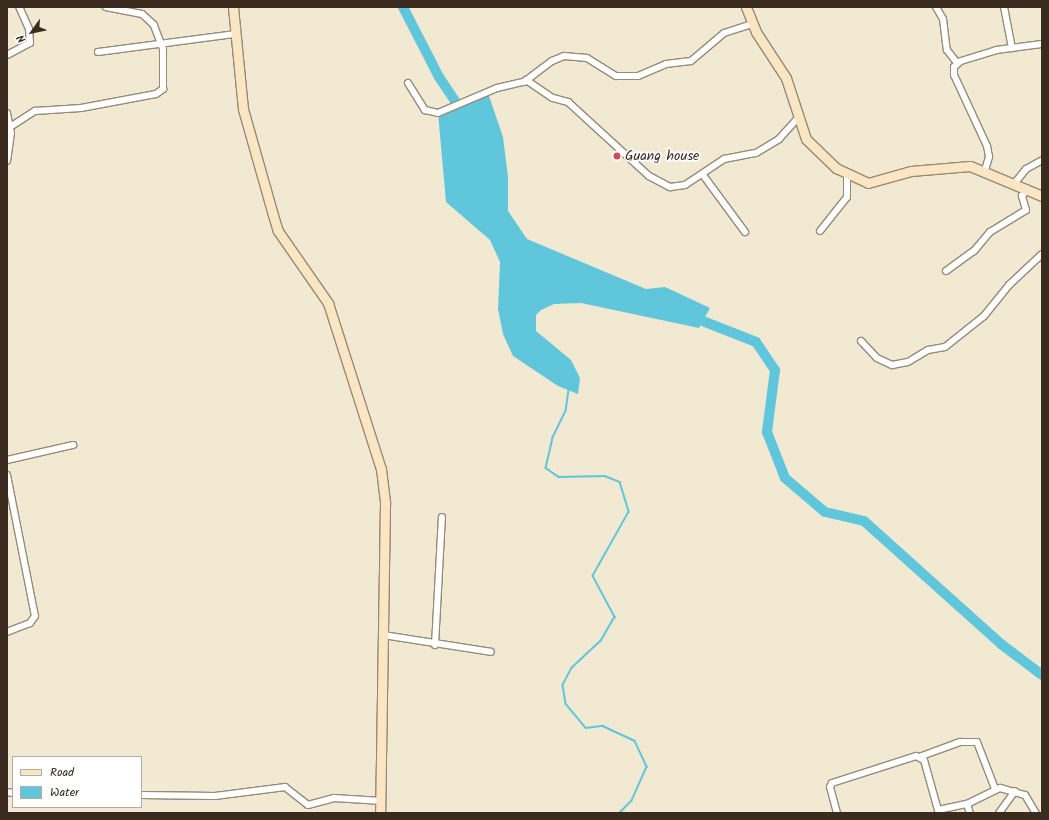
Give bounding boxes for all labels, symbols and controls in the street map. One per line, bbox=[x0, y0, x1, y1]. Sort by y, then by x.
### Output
north arrow bbox=[12, 12, 52, 52]
text: N bbox=[12, 31, 31, 46]
place label: Guang house bbox=[625, 148, 699, 164]
marker: Guang house bbox=[612, 151, 622, 161]
legend bbox=[12, 756, 142, 808]
text: Road bbox=[50, 763, 74, 782]
text: Water bbox=[50, 783, 79, 802]

